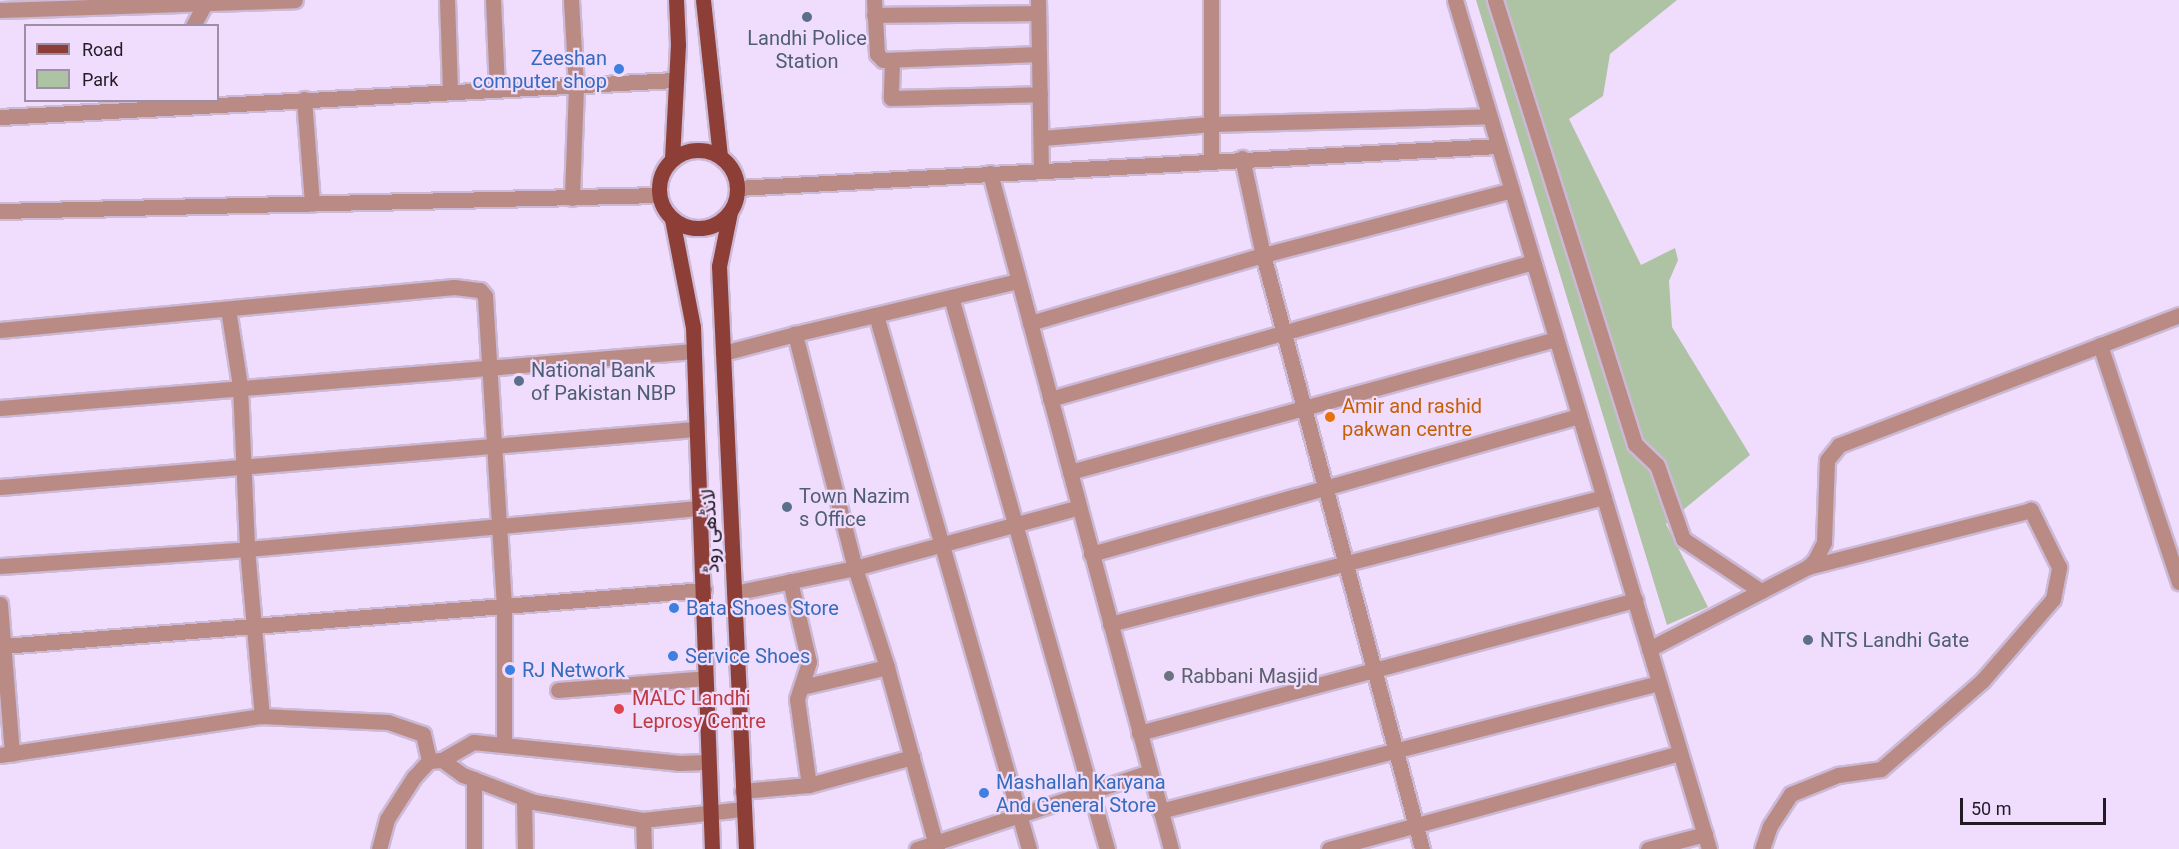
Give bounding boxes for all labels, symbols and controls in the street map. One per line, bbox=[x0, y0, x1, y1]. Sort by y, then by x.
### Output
marker: Landhi Police Station bbox=[800, 10, 814, 24]
legend bbox=[24, 24, 219, 102]
place label: Landhi Police Station bbox=[747, 27, 867, 74]
text: Road bbox=[82, 39, 123, 60]
place label: Zeeshan computer shop bbox=[472, 46, 607, 93]
marker: Zeeshan computer shop bbox=[612, 62, 626, 76]
text: Park bbox=[82, 69, 118, 90]
place label: National Bank of Pakistan NBP bbox=[531, 358, 676, 405]
marker: National Bank of Pakistan NBP bbox=[512, 374, 526, 388]
place label: Amir and rashid pakwan centre bbox=[1342, 394, 1482, 441]
marker: Amir and rashid pakwan centre bbox=[1323, 410, 1337, 424]
place label: Town Nazim s Office bbox=[799, 484, 910, 531]
street label: لانڈھی روڈ bbox=[696, 488, 724, 574]
marker: Town Nazim s Office bbox=[780, 500, 794, 514]
place label: Bata Shoes Store bbox=[686, 596, 839, 620]
marker: Bata Shoes Store bbox=[667, 601, 681, 615]
place label: NTS Landhi Gate bbox=[1820, 628, 1969, 652]
marker: NTS Landhi Gate bbox=[1801, 633, 1815, 647]
place label: Service Shoes bbox=[685, 644, 810, 668]
marker: Service Shoes bbox=[666, 649, 680, 663]
place label: RJ Network bbox=[522, 658, 625, 682]
marker: RJ Network bbox=[503, 663, 517, 677]
place label: Rabbani Masjid bbox=[1181, 664, 1318, 688]
marker: Rabbani Masjid bbox=[1162, 669, 1176, 683]
place label: MALC Landhi Leprosy Centre bbox=[632, 686, 766, 733]
marker: MALC Landhi Leprosy Centre bbox=[610, 700, 628, 718]
place label: Mashallah Karyana And General Store bbox=[996, 770, 1166, 817]
marker: Mashallah Karyana And General Store bbox=[977, 786, 991, 800]
scale bar bbox=[1963, 786, 2108, 824]
text: 50 m bbox=[1971, 798, 2011, 819]

